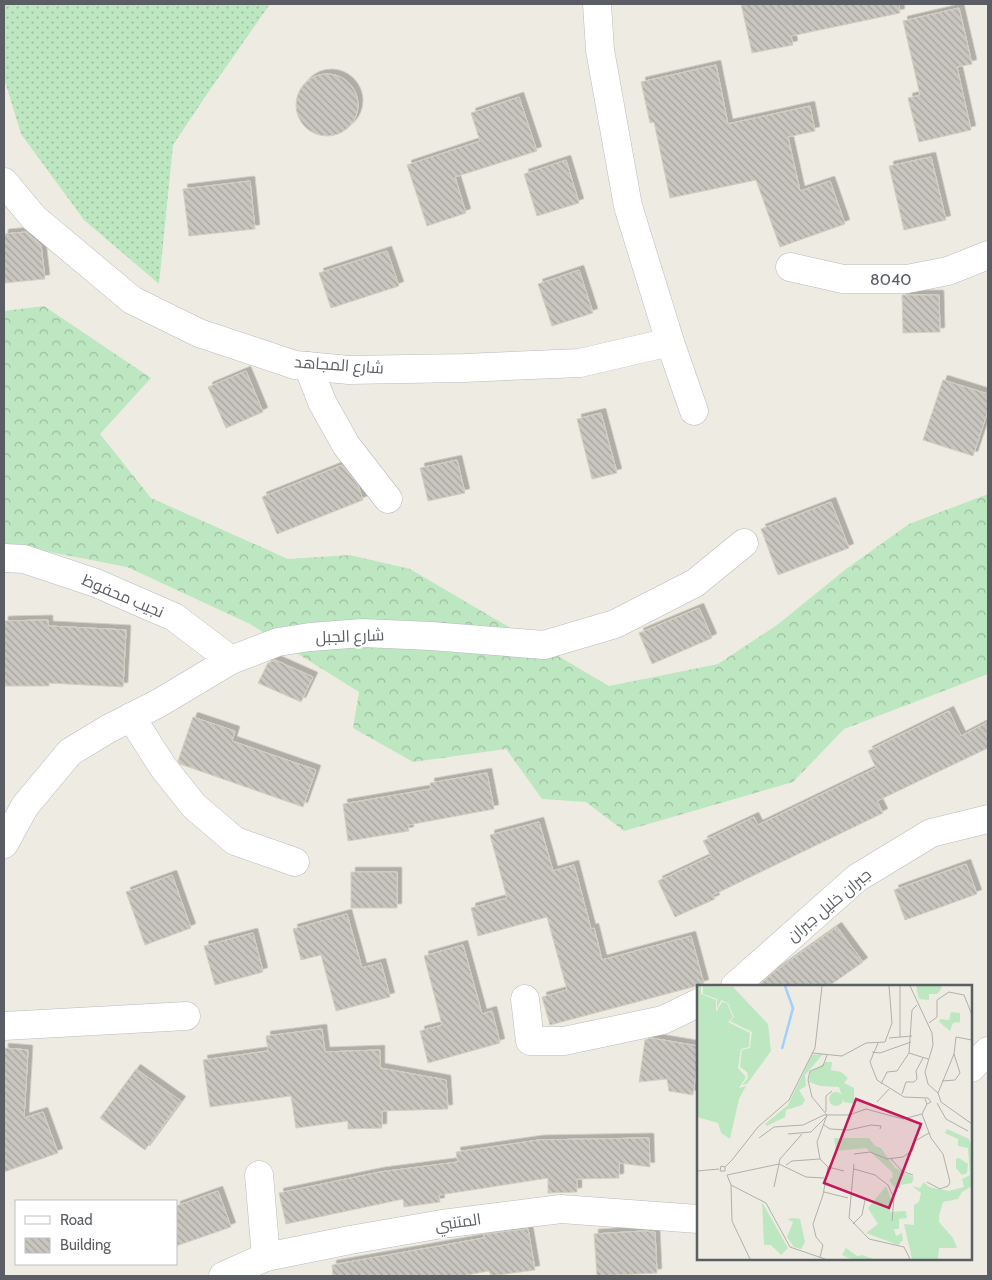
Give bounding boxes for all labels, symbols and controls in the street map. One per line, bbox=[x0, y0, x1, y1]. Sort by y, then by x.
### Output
street label: 8040 bbox=[870, 270, 911, 289]
street label: شارع المجاهد bbox=[293, 352, 384, 380]
street label: نجيب محفوظ bbox=[79, 570, 167, 622]
street label: شارع الجبل bbox=[315, 625, 385, 649]
street label: جبران خليل جبران bbox=[783, 864, 875, 946]
inset map bbox=[697, 985, 972, 1260]
legend bbox=[15, 1200, 178, 1265]
street label: المتنبي bbox=[434, 1209, 483, 1239]
text: Road bbox=[60, 1211, 93, 1229]
text: Building bbox=[60, 1236, 111, 1254]

